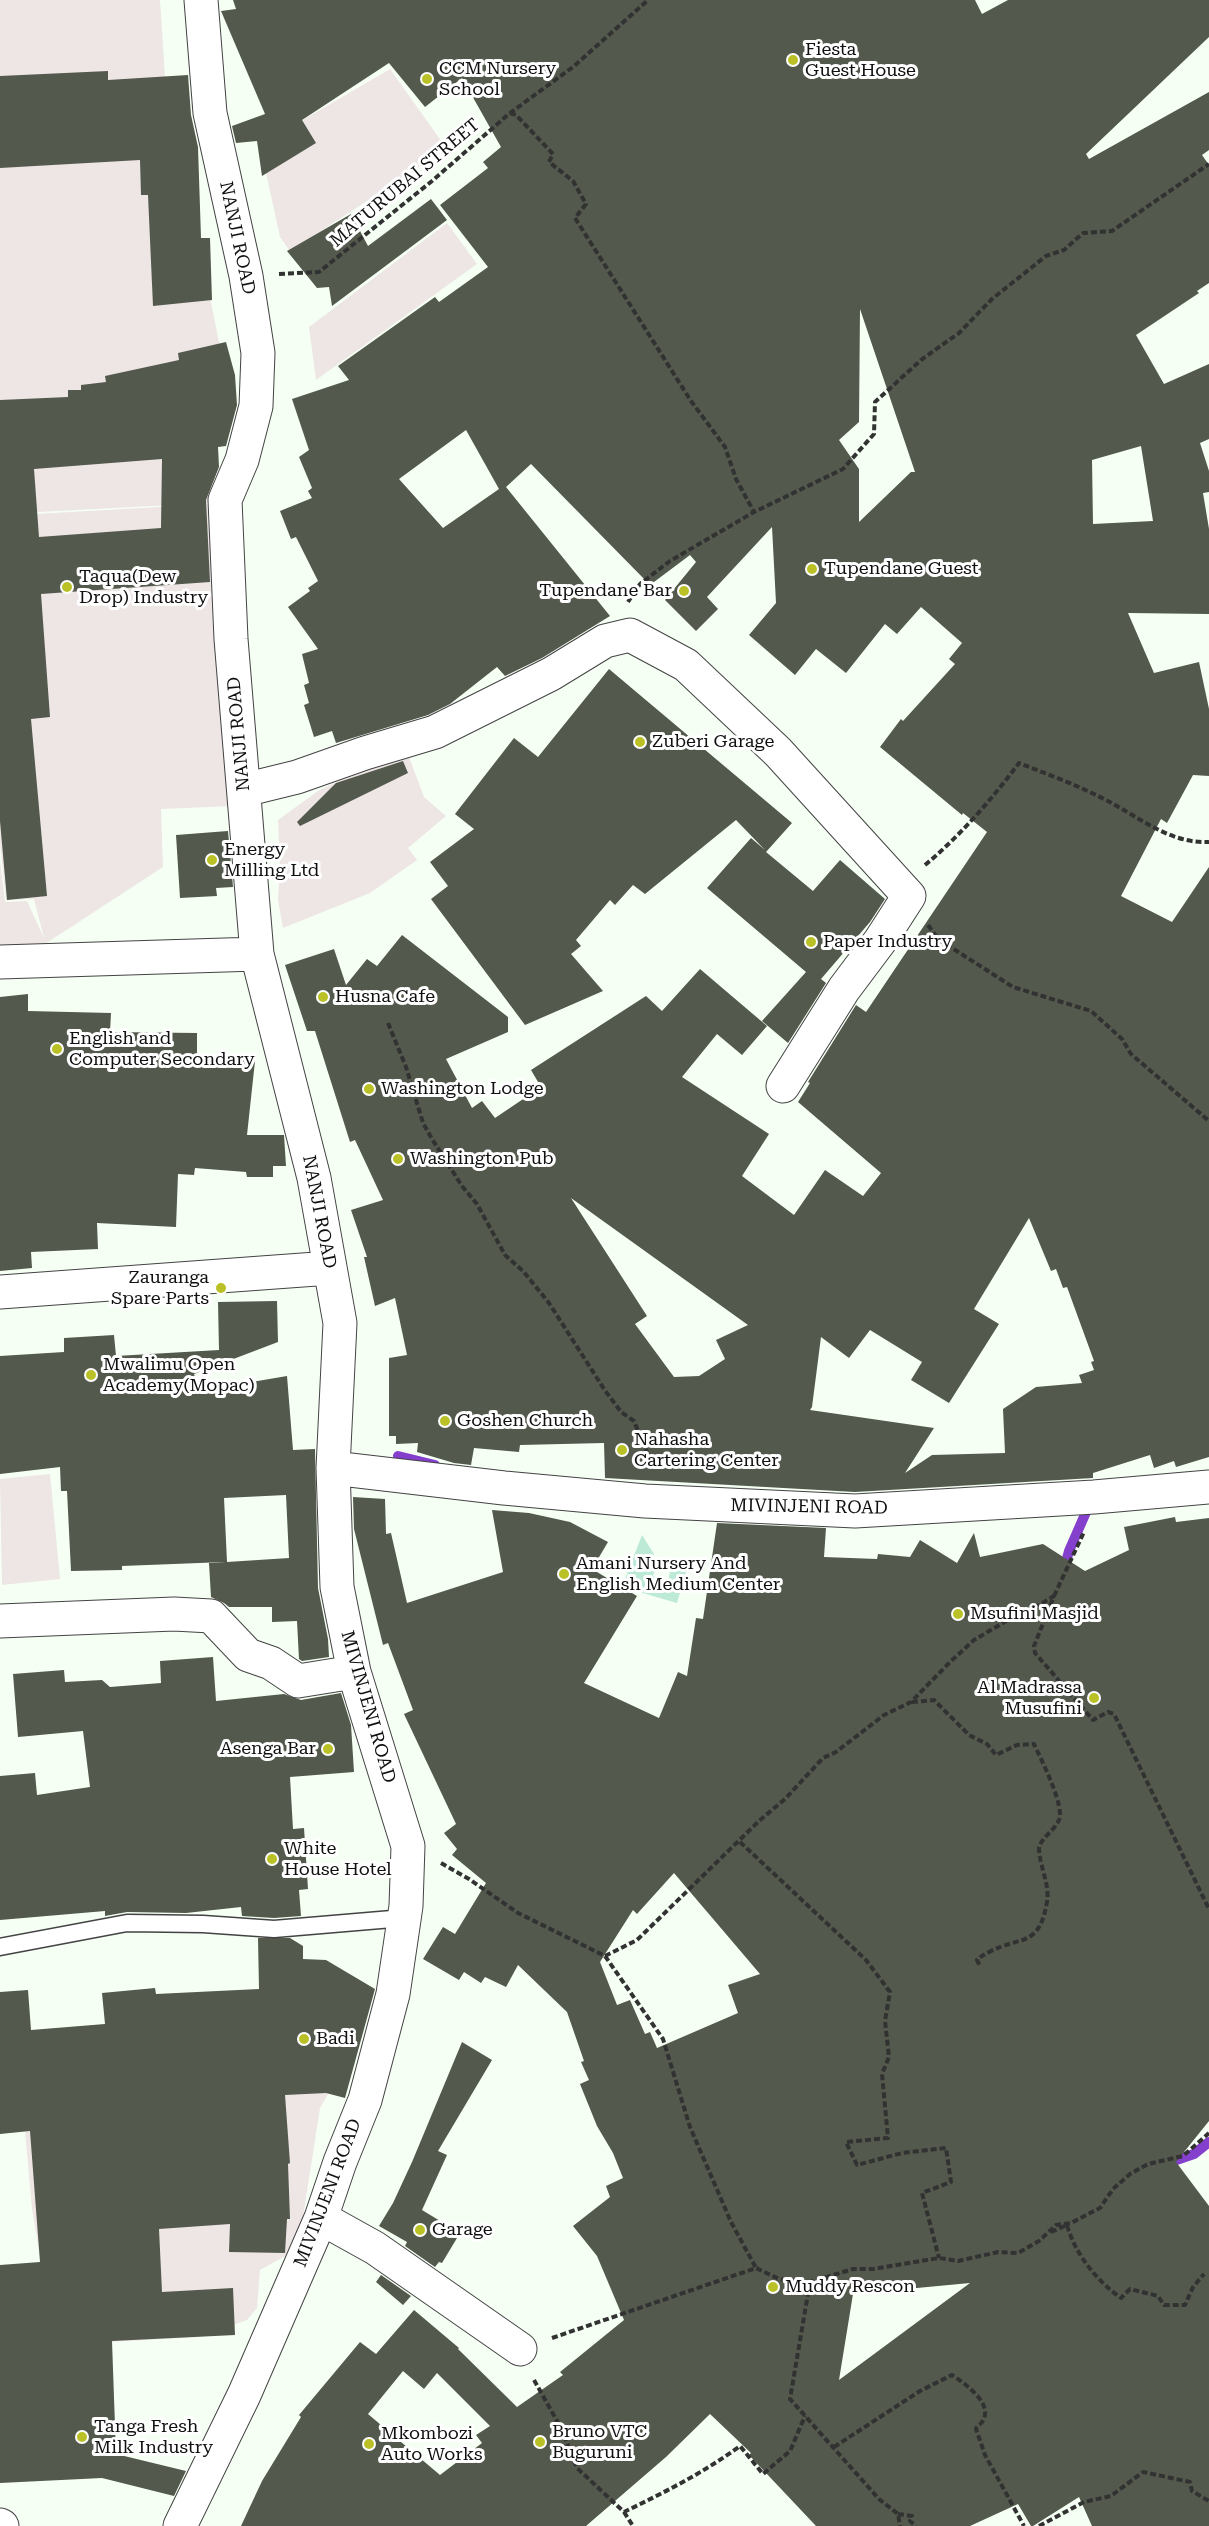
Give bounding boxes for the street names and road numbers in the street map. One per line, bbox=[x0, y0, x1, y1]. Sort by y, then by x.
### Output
street label: MATURUBAI STREET bbox=[326, 114, 484, 252]
street label: NANJI ROAD bbox=[214, 180, 260, 296]
street label: NANJI ROAD bbox=[223, 676, 255, 792]
street label: NANJI ROAD bbox=[297, 1154, 341, 1270]
street label: MIVINJENI ROAD bbox=[730, 1495, 888, 1519]
street label: MIVINJENI ROAD bbox=[336, 1628, 400, 1786]
street label: MIVINJENI ROAD bbox=[290, 2116, 366, 2270]

